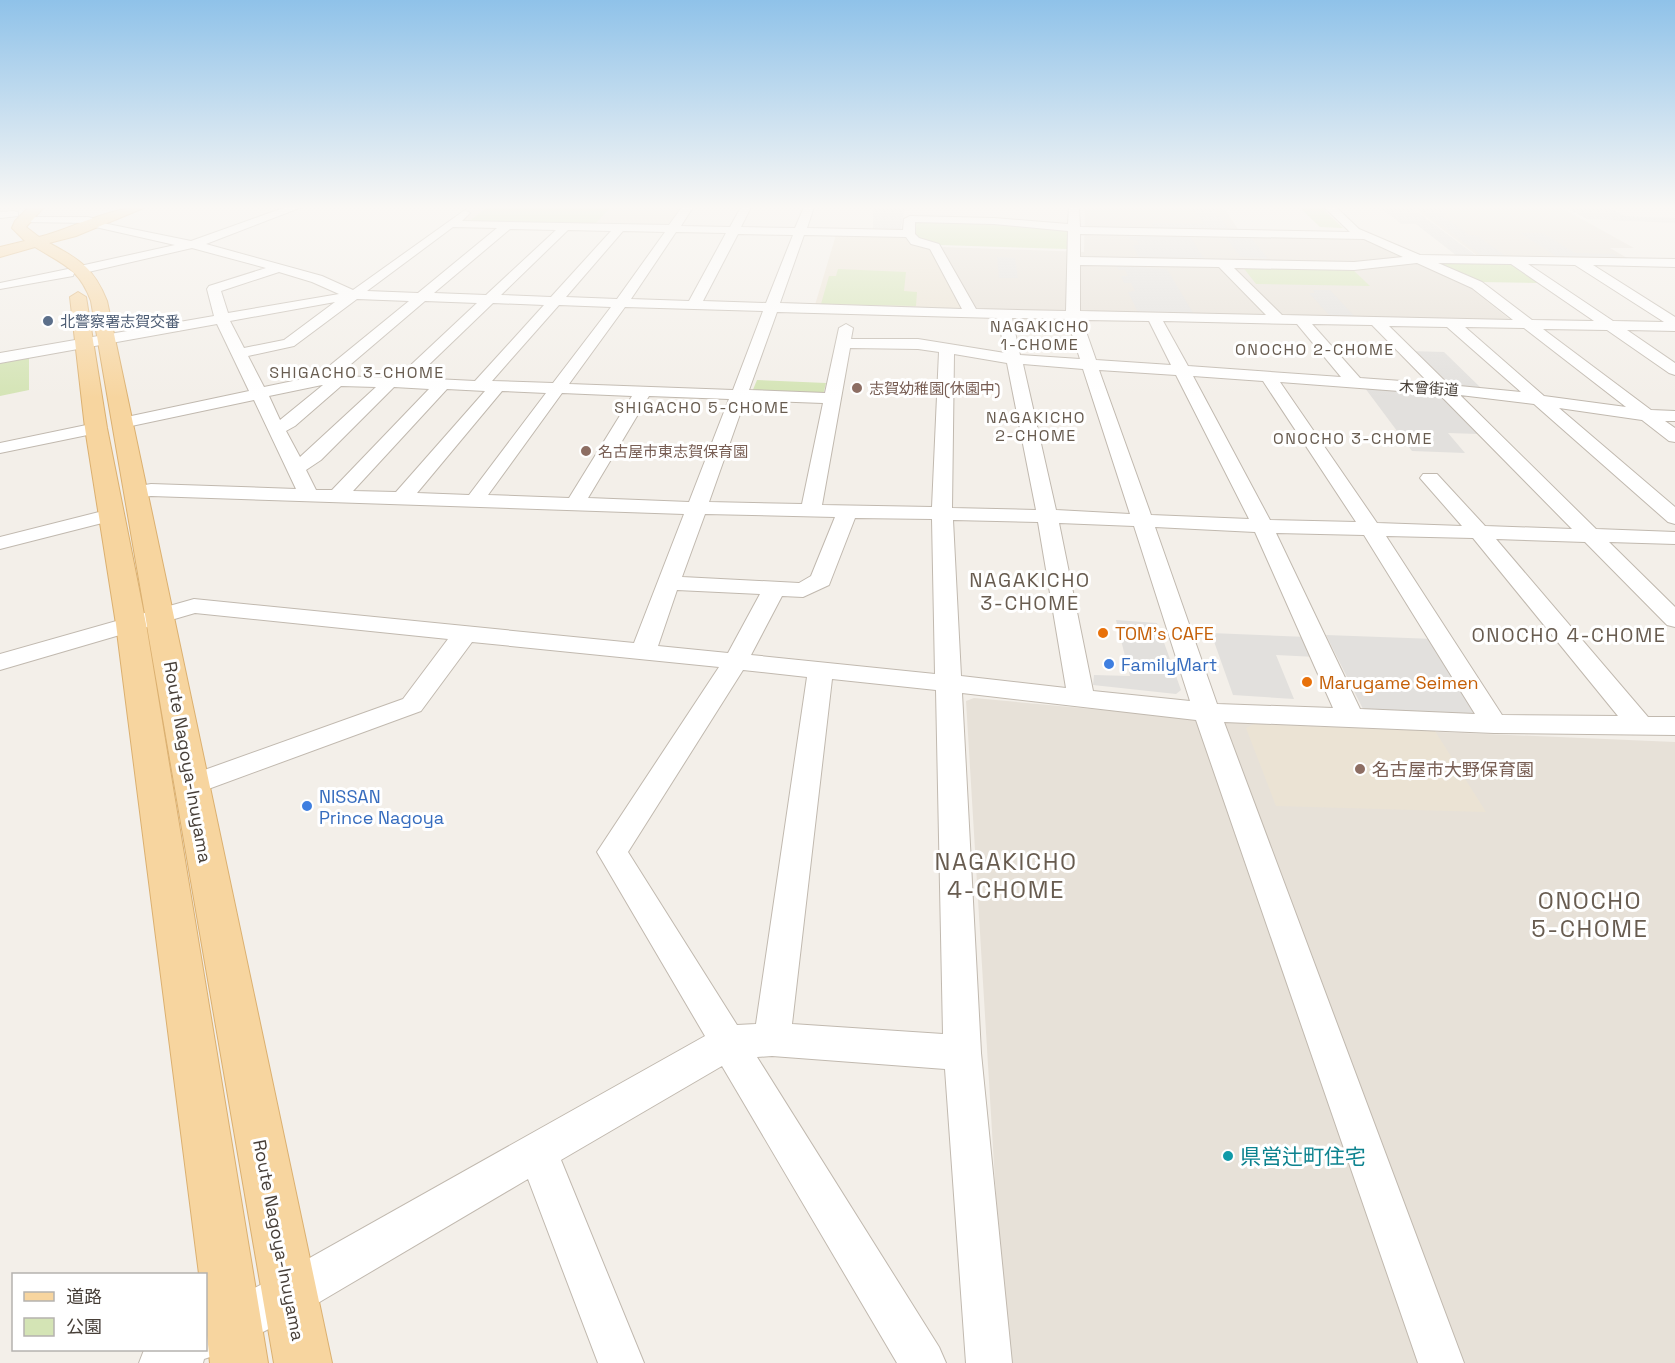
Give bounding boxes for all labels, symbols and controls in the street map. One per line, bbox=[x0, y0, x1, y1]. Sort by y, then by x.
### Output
place label: 北警察署志賀交番 bbox=[60, 312, 180, 331]
marker: 北警察署志賀交番 bbox=[41, 314, 55, 328]
district label: NAGAKICHO 1-CHOME bbox=[990, 316, 1090, 355]
district label: ONOCHO 2-CHOME bbox=[1235, 339, 1395, 360]
district label: SHIGACHO 3-CHOME bbox=[269, 362, 445, 383]
street label: 木曾街道 bbox=[1398, 376, 1460, 400]
place label: 志賀幼稚園(休園中) bbox=[869, 379, 1000, 399]
marker: 志賀幼稚園(休園中) bbox=[850, 381, 864, 395]
district label: SHIGACHO 5-CHOME bbox=[614, 397, 790, 418]
district label: NAGAKICHO 2-CHOME bbox=[986, 407, 1086, 446]
district label: ONOCHO 3-CHOME bbox=[1273, 428, 1433, 449]
place label: 名古屋市東志賀保育園 bbox=[598, 442, 748, 461]
marker: 名古屋市東志賀保育園 bbox=[579, 444, 593, 458]
district label: NAGAKICHO 3-CHOME bbox=[969, 567, 1091, 616]
place label: TOM's CAFE bbox=[1115, 622, 1214, 645]
district label: ONOCHO 4-CHOME bbox=[1471, 622, 1667, 648]
marker: TOM's CAFE bbox=[1096, 626, 1110, 640]
place label: FamilyMart bbox=[1121, 653, 1217, 676]
marker: FamilyMart bbox=[1102, 657, 1116, 671]
street label: Route Nagoya-Inuyama bbox=[159, 659, 217, 865]
place label: Marugame Seimen bbox=[1319, 671, 1479, 694]
marker: Marugame Seimen bbox=[1300, 675, 1314, 689]
place label: 名古屋市大野保育園 bbox=[1372, 758, 1534, 781]
marker: 名古屋市大野保育園 bbox=[1353, 762, 1367, 776]
place label: NISSAN Prince Nagoya bbox=[319, 785, 444, 829]
marker: NISSAN Prince Nagoya bbox=[300, 799, 314, 813]
district label: NAGAKICHO 4-CHOME bbox=[935, 846, 1078, 905]
district label: ONOCHO 5-CHOME bbox=[1531, 885, 1649, 944]
street label: Route Nagoya-Inuyama bbox=[248, 1137, 310, 1343]
place label: 県営辻町住宅 bbox=[1240, 1143, 1366, 1170]
marker: 県営辻町住宅 bbox=[1221, 1149, 1235, 1163]
legend bbox=[12, 1273, 207, 1351]
text: 道路 bbox=[66, 1285, 102, 1308]
text: 公園 bbox=[66, 1315, 102, 1338]

